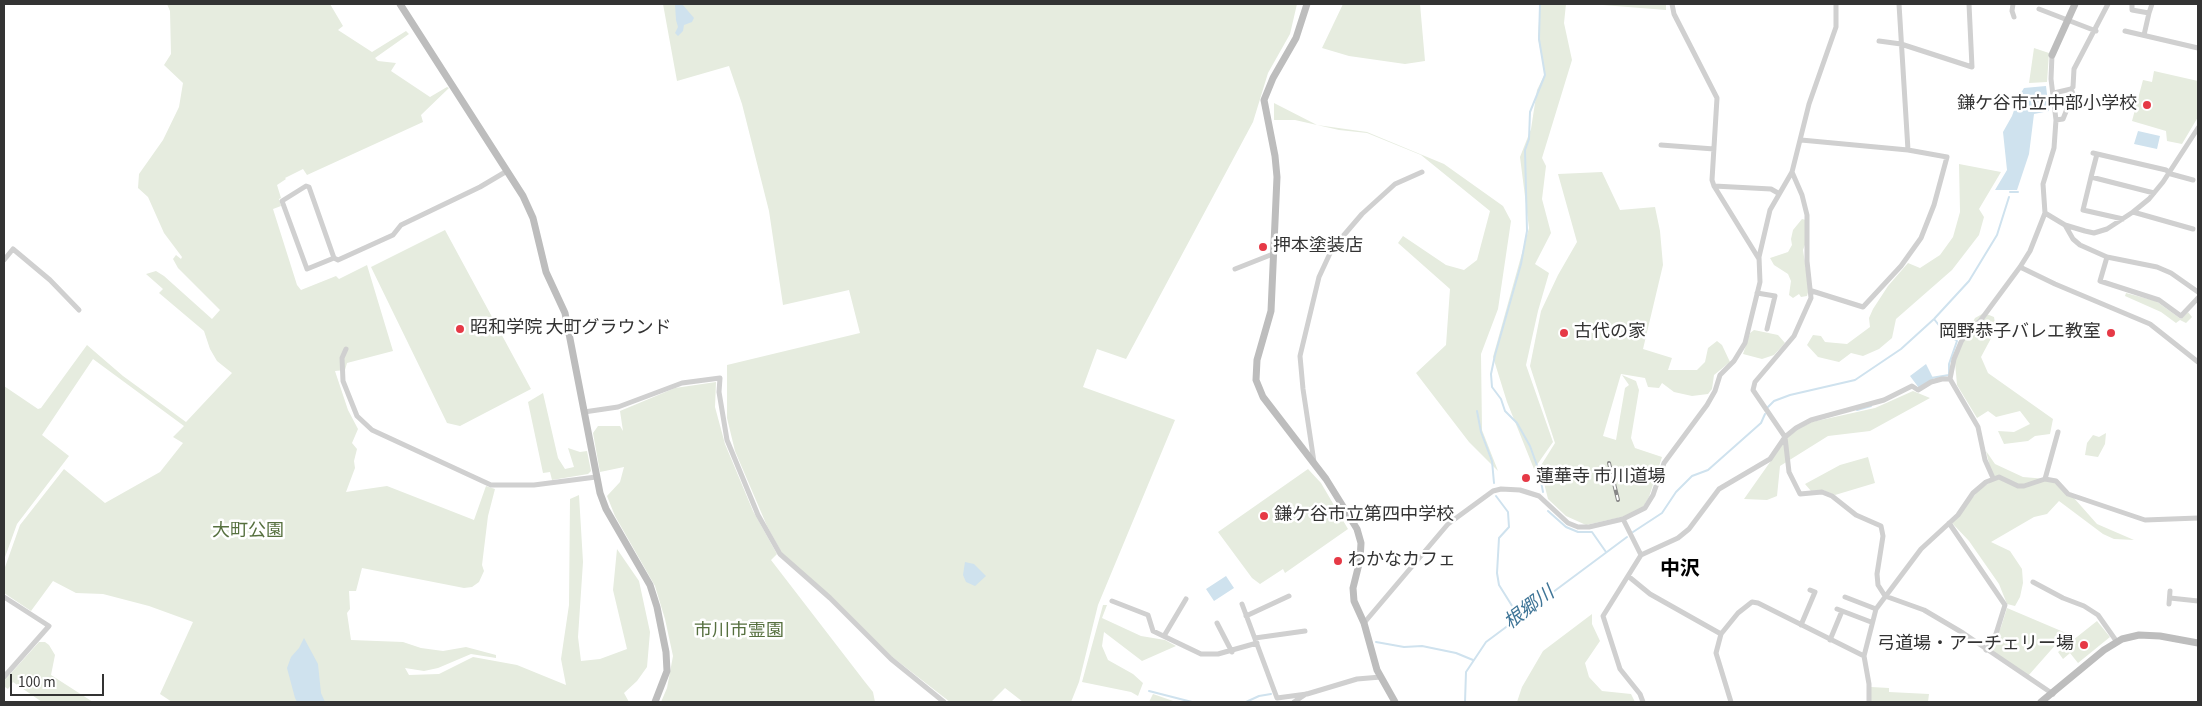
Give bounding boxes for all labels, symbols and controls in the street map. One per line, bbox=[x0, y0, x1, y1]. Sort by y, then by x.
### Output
place label: 鎌ケ谷市立中部小学校 bbox=[1957, 94, 2137, 116]
marker: 鎌ケ谷市立中部小学校 bbox=[2141, 99, 2153, 111]
place label: 押本塗装店 bbox=[1273, 236, 1363, 258]
marker: 押本塗装店 bbox=[1257, 241, 1269, 253]
place label: 昭和学院 大町グラウンド bbox=[470, 318, 672, 340]
place label: 古代の家 bbox=[1574, 322, 1646, 344]
place label: 岡野恭子バレエ教室 bbox=[1939, 322, 2101, 344]
marker: 昭和学院 大町グラウンド bbox=[454, 323, 466, 335]
marker: 古代の家 bbox=[1558, 327, 1570, 339]
marker: 岡野恭子バレエ教室 bbox=[2105, 327, 2117, 339]
place label: 蓮華寺 市川道場 bbox=[1536, 467, 1666, 489]
marker: 蓮華寺 市川道場 bbox=[1520, 472, 1532, 484]
place label: 鎌ケ谷市立第四中学校 bbox=[1274, 505, 1454, 527]
marker: 鎌ケ谷市立第四中学校 bbox=[1258, 510, 1270, 522]
park label: 大町公園 bbox=[212, 521, 284, 543]
place label: わかなカフェ bbox=[1348, 550, 1456, 572]
marker: わかなカフェ bbox=[1332, 555, 1344, 567]
district label: 中沢 bbox=[1660, 559, 1700, 583]
water label: 根郷川 bbox=[1500, 583, 1560, 635]
park label: 市川市霊園 bbox=[694, 621, 784, 643]
place label: 弓道場・アーチェリー場 bbox=[1877, 634, 2074, 656]
marker: 弓道場・アーチェリー場 bbox=[2078, 639, 2090, 651]
scale bar bbox=[12, 664, 106, 696]
text: 100 m bbox=[18, 672, 56, 693]

